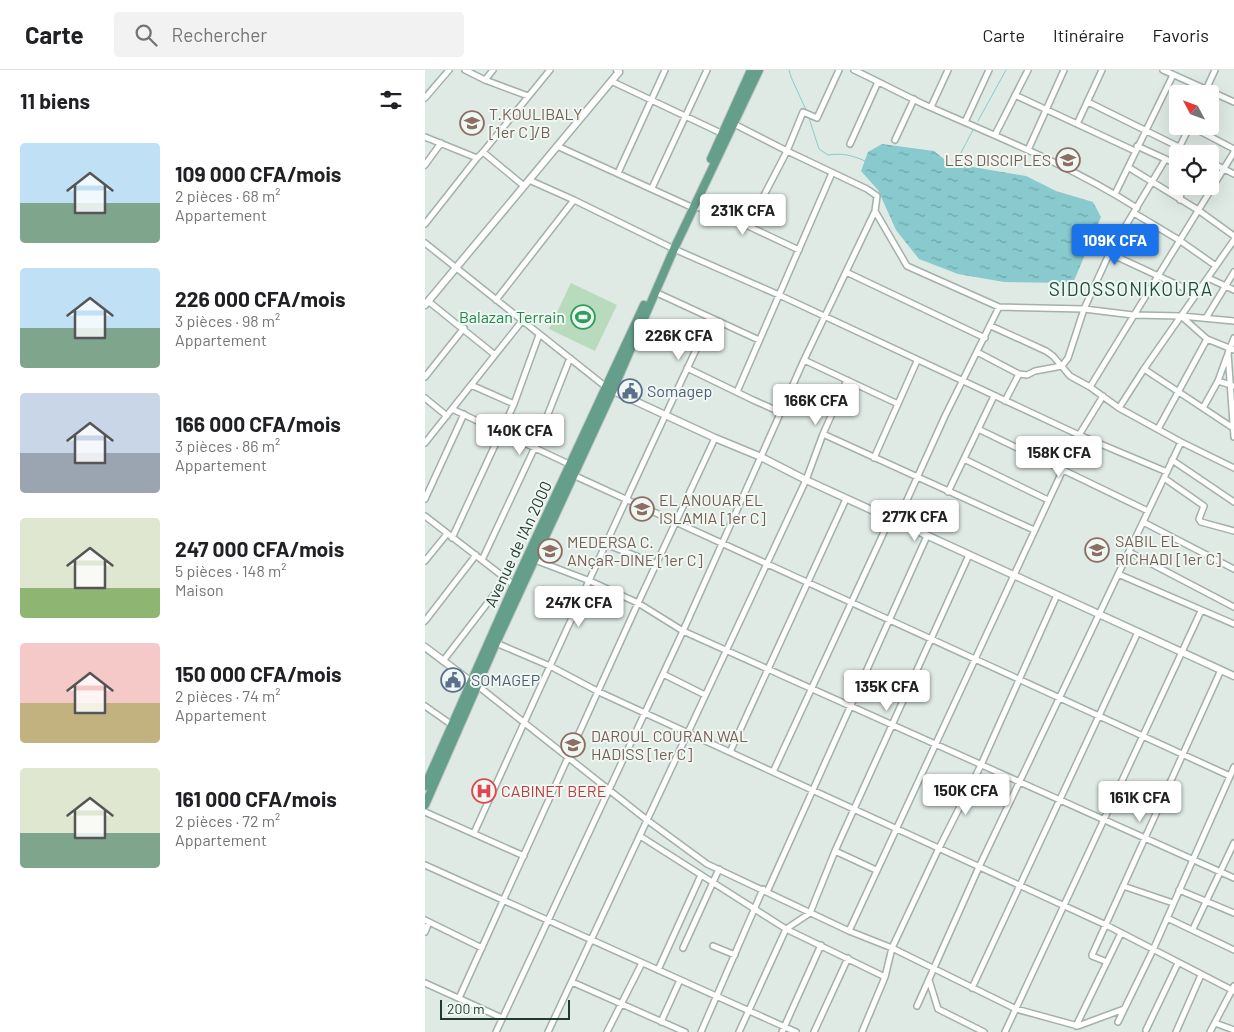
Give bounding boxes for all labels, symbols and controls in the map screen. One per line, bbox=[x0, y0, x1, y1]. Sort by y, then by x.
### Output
search box bbox=[114, 12, 464, 57]
text: Carte bbox=[25, 20, 84, 49]
icon: search bbox=[132, 21, 160, 49]
text: Rechercher bbox=[172, 23, 267, 46]
text: Carte bbox=[982, 24, 1025, 46]
text: Itinéraire bbox=[1053, 24, 1124, 46]
text: Favoris bbox=[1152, 24, 1209, 46]
north arrow bbox=[1169, 85, 1219, 135]
map controls bbox=[1169, 85, 1219, 195]
icon: filters bbox=[377, 86, 405, 114]
text: 11 biens bbox=[20, 88, 90, 113]
place label: T.KOULIBALY [1er C]/B bbox=[489, 104, 582, 141]
school or university icon: T.KOULIBALY [1er C]/B bbox=[459, 110, 485, 136]
button: locate bbox=[1169, 145, 1219, 195]
school or university icon: LES DISCIPLES bbox=[1055, 147, 1081, 173]
place label: LES DISCIPLES bbox=[945, 150, 1051, 169]
text: 109 000 CFA/mois bbox=[175, 161, 341, 186]
icon: home bbox=[60, 163, 120, 223]
text: 2 pièces · 68 m² bbox=[175, 186, 281, 205]
pin: 231K CFA bbox=[691, 194, 795, 236]
text: 231K CFA bbox=[711, 200, 775, 219]
text: Appartement bbox=[175, 205, 267, 224]
pin: 109K CFA bbox=[1063, 224, 1167, 266]
text: 109K CFA bbox=[1083, 230, 1147, 249]
district label: SIDOSSONIKOURA bbox=[1049, 277, 1213, 300]
text: 226 000 CFA/mois bbox=[175, 286, 346, 311]
icon: home bbox=[60, 288, 120, 348]
sports icon: Balazan Terrain bbox=[570, 304, 596, 330]
place label: Balazan Terrain bbox=[459, 307, 565, 326]
text: 3 pièces · 98 m² bbox=[175, 311, 280, 330]
pin: 226K CFA bbox=[627, 318, 731, 361]
text: 226K CFA bbox=[645, 325, 713, 344]
text: Appartement bbox=[175, 330, 267, 349]
public building icon: Somagep bbox=[617, 378, 643, 404]
place label: Somagep bbox=[647, 381, 712, 400]
pin: 166K CFA bbox=[764, 384, 868, 426]
text: 166K CFA bbox=[784, 390, 848, 409]
text: 166 000 CFA/mois bbox=[175, 411, 341, 436]
icon: home bbox=[60, 413, 120, 473]
pin: 140K CFA bbox=[468, 414, 572, 456]
text: 140K CFA bbox=[487, 420, 553, 439]
text: 3 pièces · 86 m² bbox=[175, 436, 280, 455]
pin: 158K CFA bbox=[1007, 436, 1111, 478]
text: 158K CFA bbox=[1027, 442, 1091, 461]
text: Appartement bbox=[175, 455, 267, 474]
street label: Avenue de l'An 2000 bbox=[480, 478, 555, 610]
place label: EL ANOUAR EL ISLAMIA [1er C] bbox=[659, 490, 765, 527]
school or university icon: EL ANOUAR EL ISLAMIA [1er C] bbox=[629, 496, 655, 522]
pin: 277K CFA bbox=[863, 500, 967, 542]
text: 277K CFA bbox=[882, 506, 948, 525]
place label: SABIL EL RICHADI [1er C] bbox=[1115, 531, 1221, 568]
place label: MEDERSA C. ANçaR-DINE [1er C] bbox=[567, 532, 703, 569]
text: 247 000 CFA/mois bbox=[175, 536, 344, 561]
school or university icon: SABIL EL RICHADI [1er C] bbox=[1084, 537, 1110, 563]
icon: home bbox=[60, 538, 120, 598]
school or university icon: MEDERSA C. ANçaR-DINE [1er C] bbox=[537, 538, 563, 564]
text: 5 pièces · 148 m² bbox=[175, 561, 286, 580]
text: Maison bbox=[175, 580, 224, 599]
pin: 247K CFA bbox=[527, 586, 631, 628]
text: 247K CFA bbox=[546, 592, 612, 611]
text: 150 000 CFA/mois bbox=[175, 661, 342, 686]
icon: home bbox=[60, 663, 120, 723]
public building icon: SOMAGEP bbox=[440, 667, 466, 693]
place label: SOMAGEP bbox=[471, 670, 540, 689]
pin: 135K CFA bbox=[835, 670, 939, 712]
text: 135K CFA bbox=[855, 676, 919, 695]
text: 2 pièces · 74 m² bbox=[175, 686, 280, 705]
text: Appartement bbox=[175, 705, 267, 724]
place label: DAROUL COURAN WAL HADISS [1er C] bbox=[591, 726, 748, 763]
school or university icon: DAROUL COURAN WAL HADISS [1er C] bbox=[560, 732, 586, 758]
pin: 150K CFA bbox=[914, 774, 1018, 816]
hospital icon: CABINET BERE bbox=[471, 778, 497, 804]
text: 150K CFA bbox=[934, 780, 998, 799]
pin: 161K CFA bbox=[1088, 780, 1192, 823]
place label: CABINET BERE bbox=[501, 781, 606, 800]
text: 161 000 CFA/mois bbox=[175, 786, 337, 811]
text: 161K CFA bbox=[1109, 787, 1171, 806]
icon: home bbox=[60, 788, 120, 848]
text: 2 pièces · 72 m² bbox=[175, 811, 280, 830]
text: Appartement bbox=[175, 830, 267, 849]
scale bar bbox=[440, 997, 570, 1020]
text: 200 m bbox=[447, 1000, 485, 1017]

